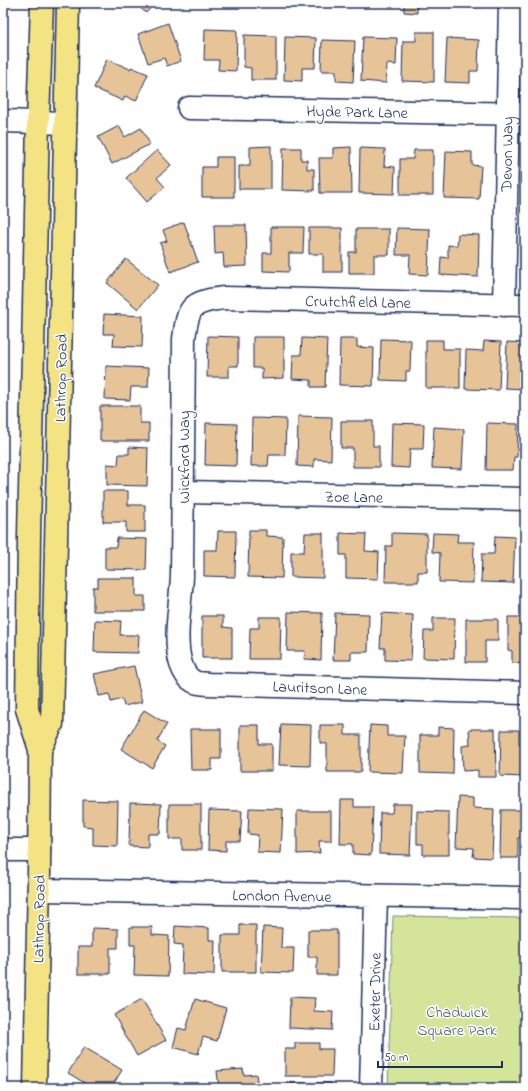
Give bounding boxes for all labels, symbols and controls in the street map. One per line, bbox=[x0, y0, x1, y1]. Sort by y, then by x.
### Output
street label: Hyde Park Lane bbox=[306, 100, 409, 126]
street label: Devon Way bbox=[495, 116, 521, 193]
street label: Crutchfield Lane bbox=[305, 290, 412, 316]
street label: Lathrop Road bbox=[49, 334, 75, 422]
street label: Wickford Way bbox=[173, 410, 197, 503]
street label: Zoe Lane bbox=[325, 485, 384, 511]
street label: Lauritson Lane bbox=[272, 675, 369, 703]
street label: Lathrop Road bbox=[27, 875, 53, 963]
street label: London Avenue bbox=[232, 884, 333, 910]
street label: Exeter Drive bbox=[363, 952, 389, 1032]
park label: Chadwick Square Park bbox=[417, 1001, 498, 1043]
scale bar bbox=[378, 1043, 502, 1069]
text: 50 m bbox=[384, 1049, 408, 1067]

